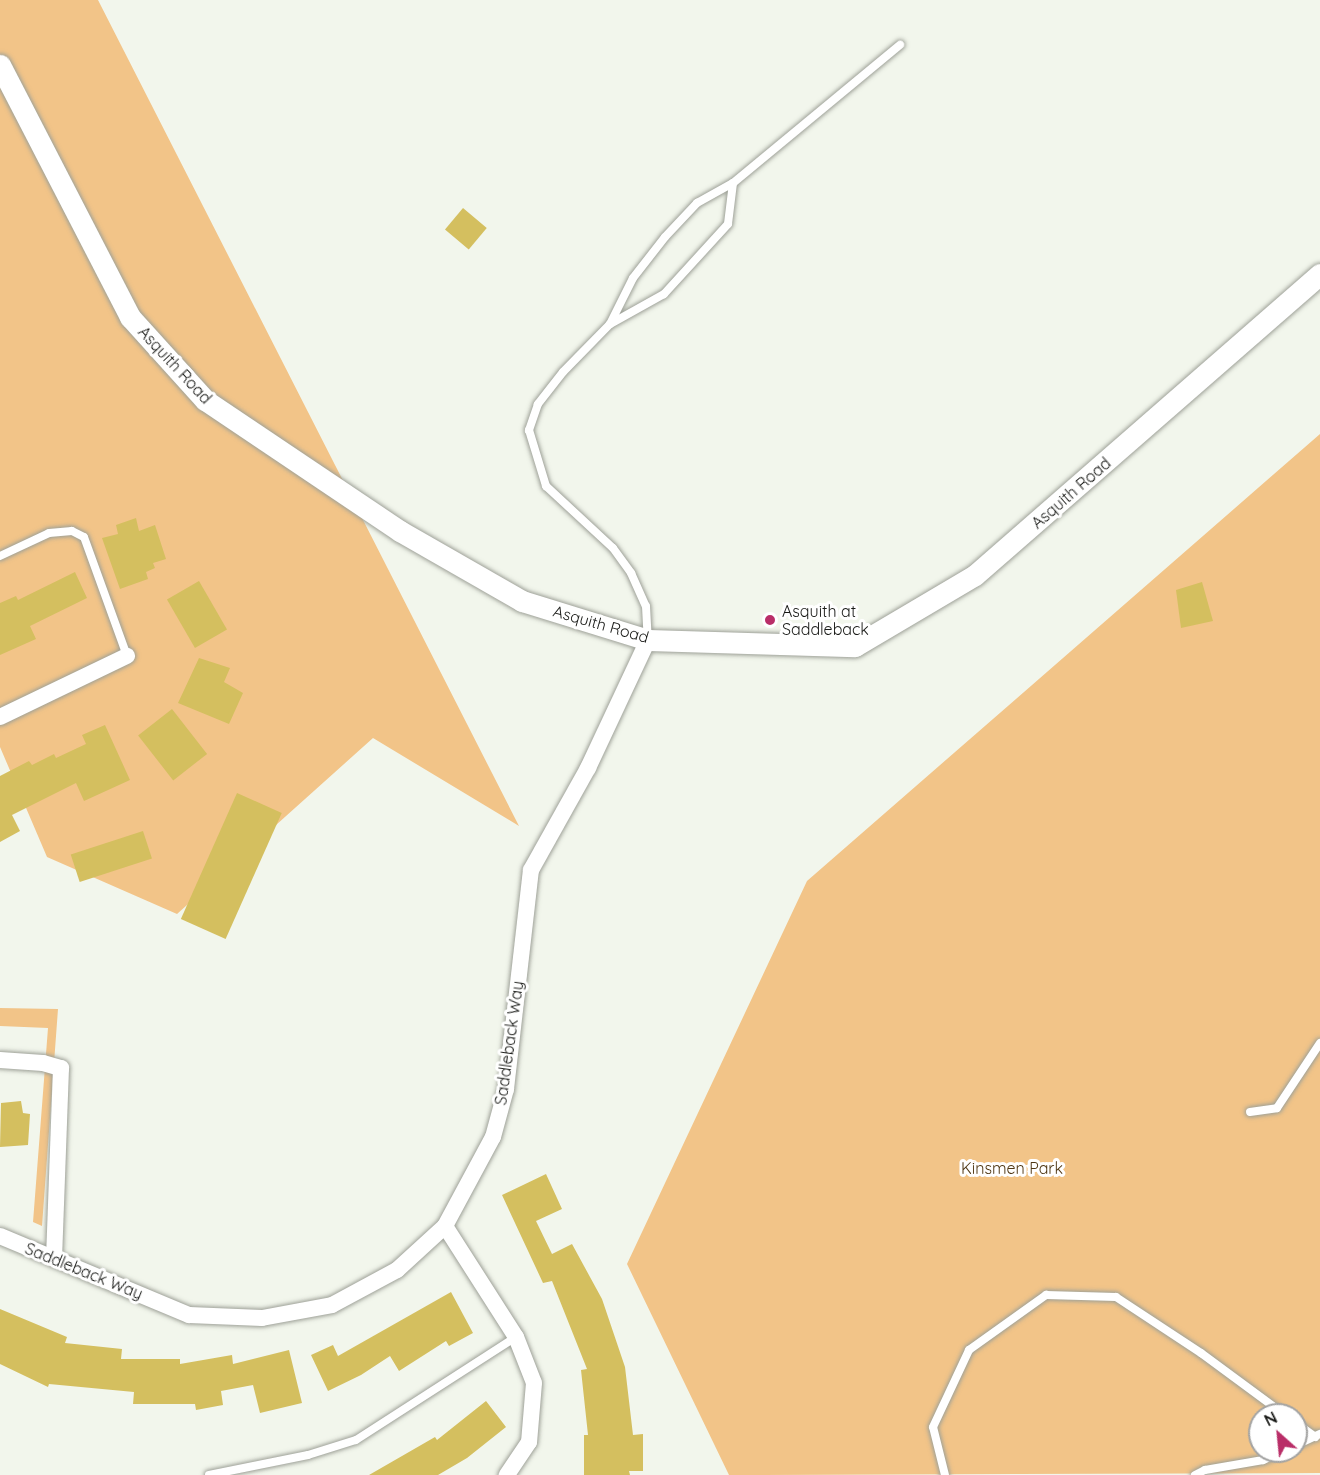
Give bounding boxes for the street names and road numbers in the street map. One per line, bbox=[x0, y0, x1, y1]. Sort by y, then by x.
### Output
street label: Asquith Road bbox=[134, 322, 216, 408]
street label: Asquith Road bbox=[1027, 453, 1115, 533]
street label: Asquith Road bbox=[551, 601, 651, 647]
street label: Saddleback Way bbox=[491, 980, 527, 1106]
street label: Saddleback Way bbox=[22, 1239, 146, 1303]

